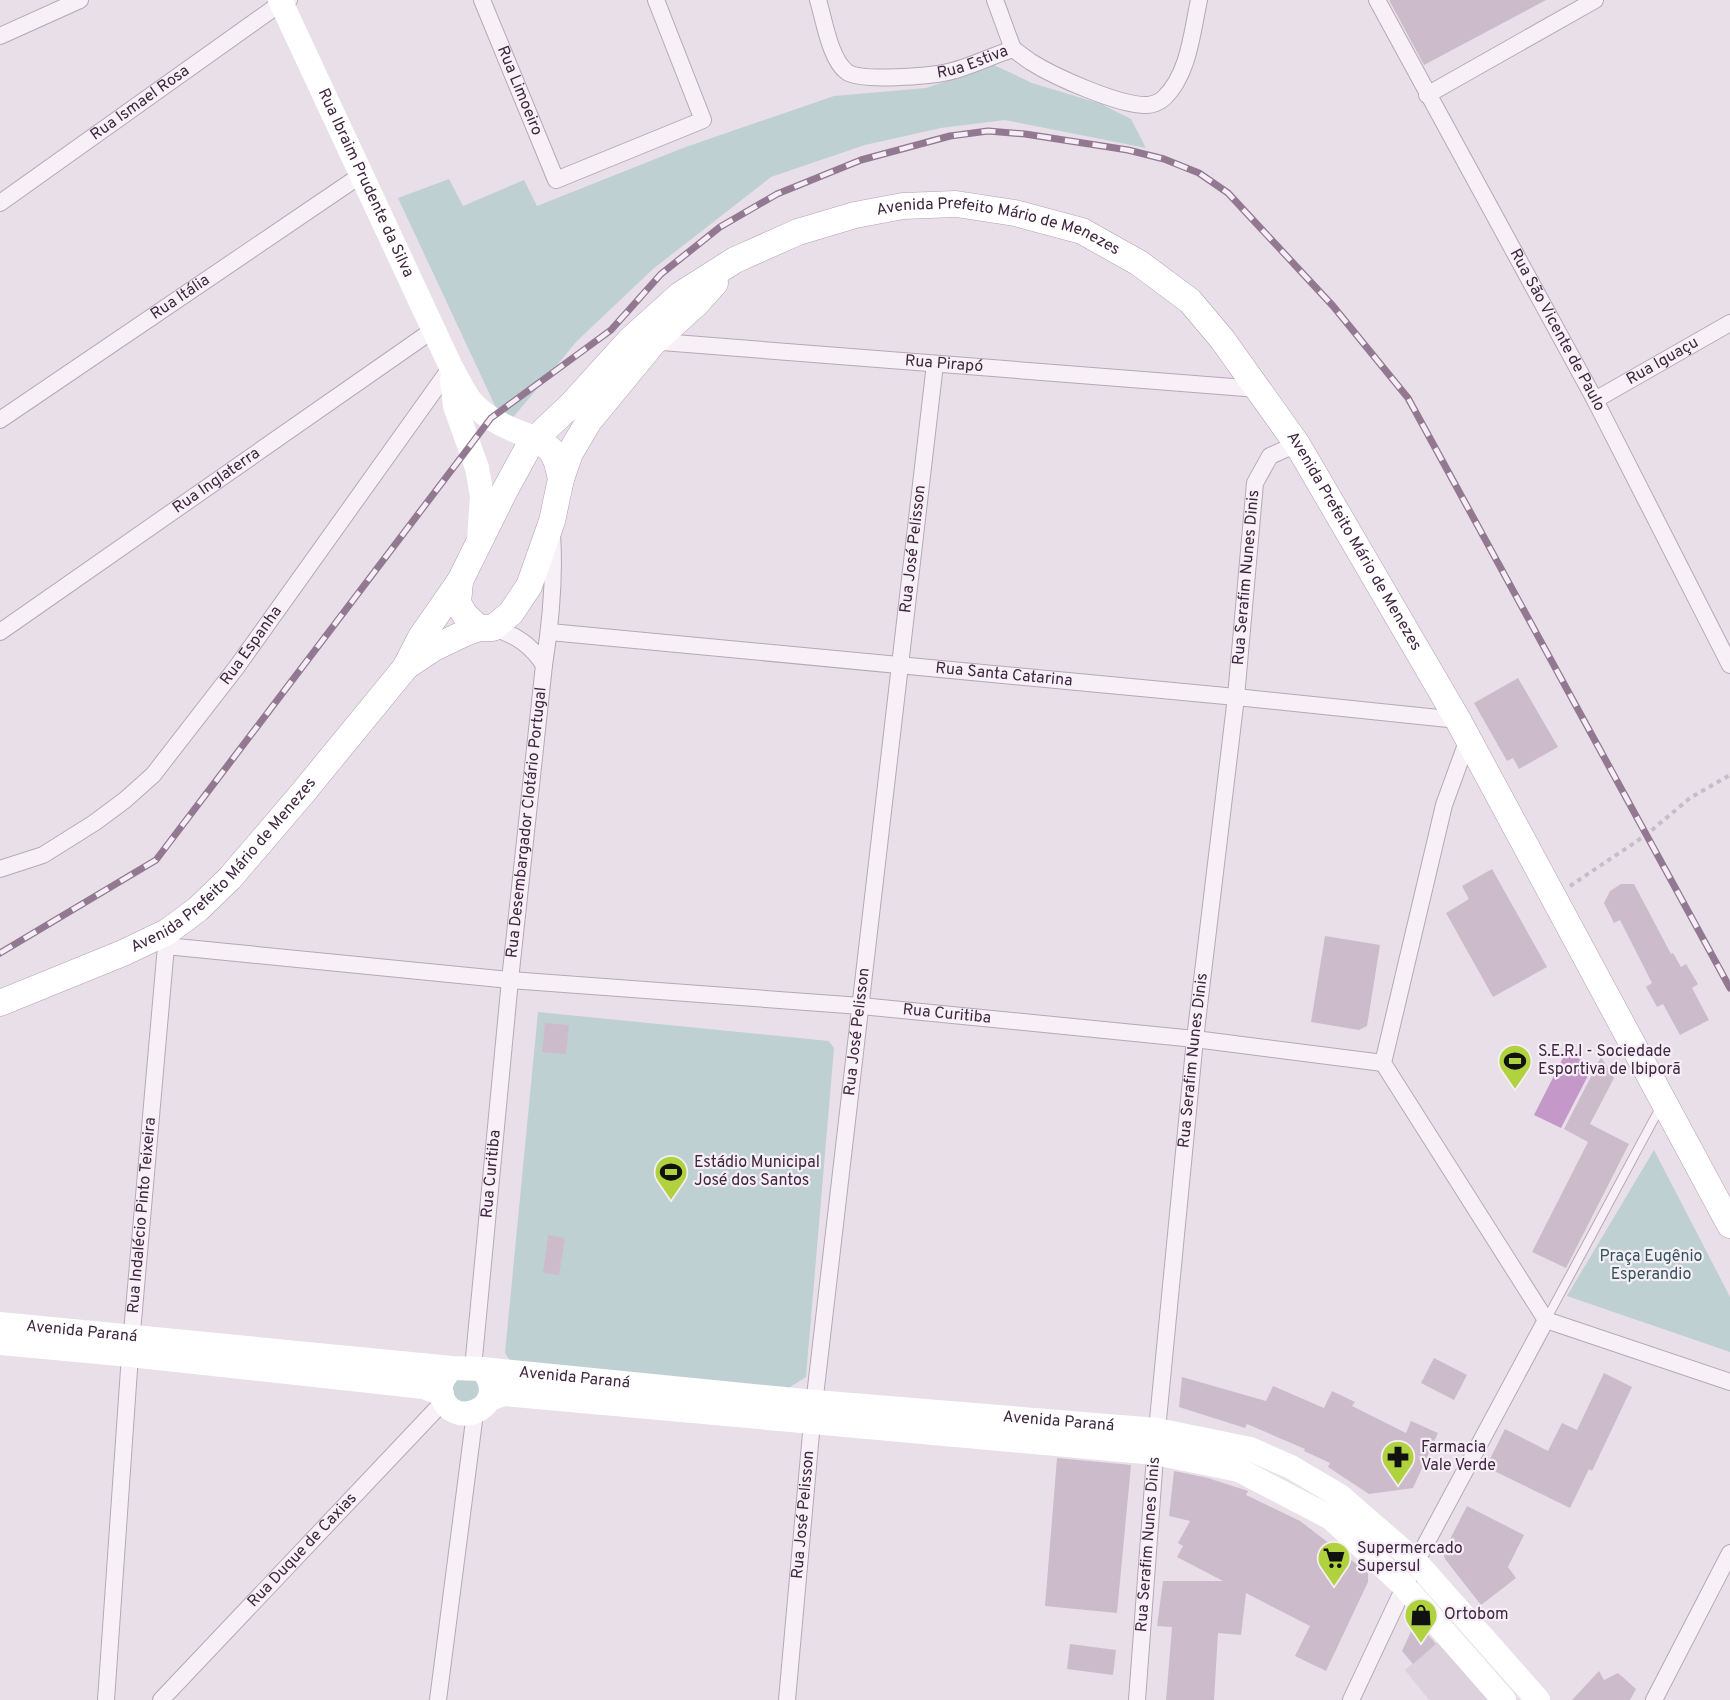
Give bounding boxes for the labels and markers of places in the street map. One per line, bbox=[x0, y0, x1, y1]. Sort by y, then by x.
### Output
place label: S.E.R.I - Sociedade Esportiva de Ibiporã bbox=[1538, 1042, 1681, 1080]
sports icon: S.E.R.I - Sociedade Esportiva de Ibiporã bbox=[1497, 1043, 1533, 1090]
place label: Estádio Municipal José dos Santos bbox=[694, 1153, 820, 1191]
sports icon: Estádio Municipal José dos Santos bbox=[653, 1154, 689, 1201]
place label: Farmacia Vale Verde bbox=[1421, 1438, 1496, 1476]
pharmacy icon: Farmacia Vale Verde bbox=[1380, 1439, 1416, 1486]
place label: Supermercado Supersul bbox=[1357, 1539, 1463, 1577]
supermarket icon: Supermercado Supersul bbox=[1316, 1540, 1352, 1587]
shop icon: Ortobom bbox=[1403, 1597, 1439, 1644]
place label: Ortobom bbox=[1444, 1605, 1509, 1625]

